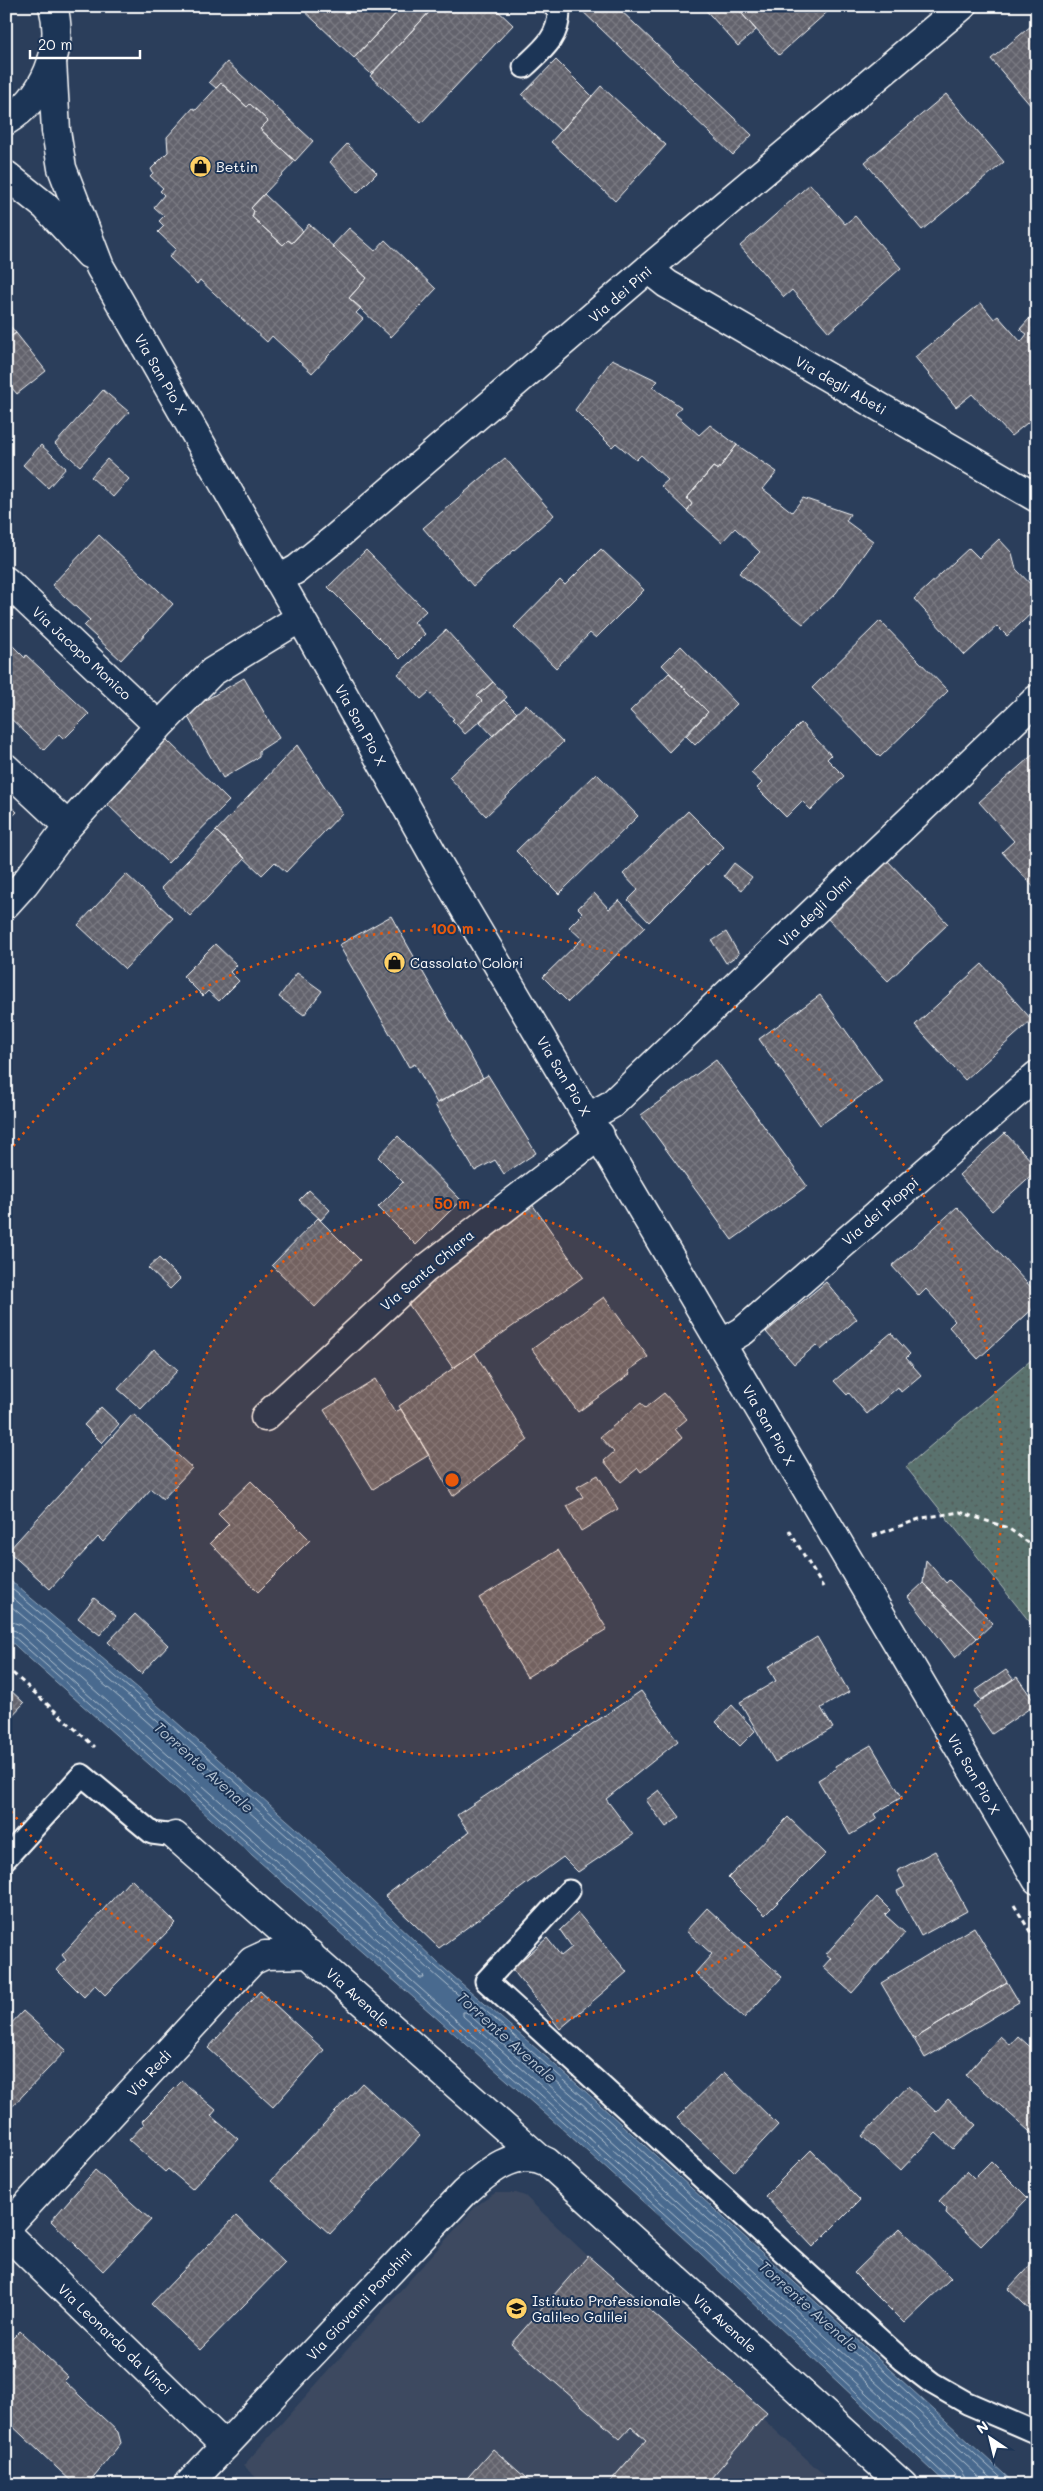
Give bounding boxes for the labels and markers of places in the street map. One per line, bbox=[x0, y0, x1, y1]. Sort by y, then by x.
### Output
shop icon: Bettin bbox=[188, 154, 212, 178]
place label: Bettin bbox=[216, 157, 258, 176]
shop icon: Cassolato Colori bbox=[382, 950, 406, 974]
place label: Cassolato Colori bbox=[410, 953, 523, 972]
centre of rings bbox=[443, 1471, 461, 1489]
place label: Istituto Professionale Galileo Galilei bbox=[532, 2291, 681, 2326]
school or university icon: Istituto Professionale Galileo Galilei bbox=[504, 2296, 528, 2320]

